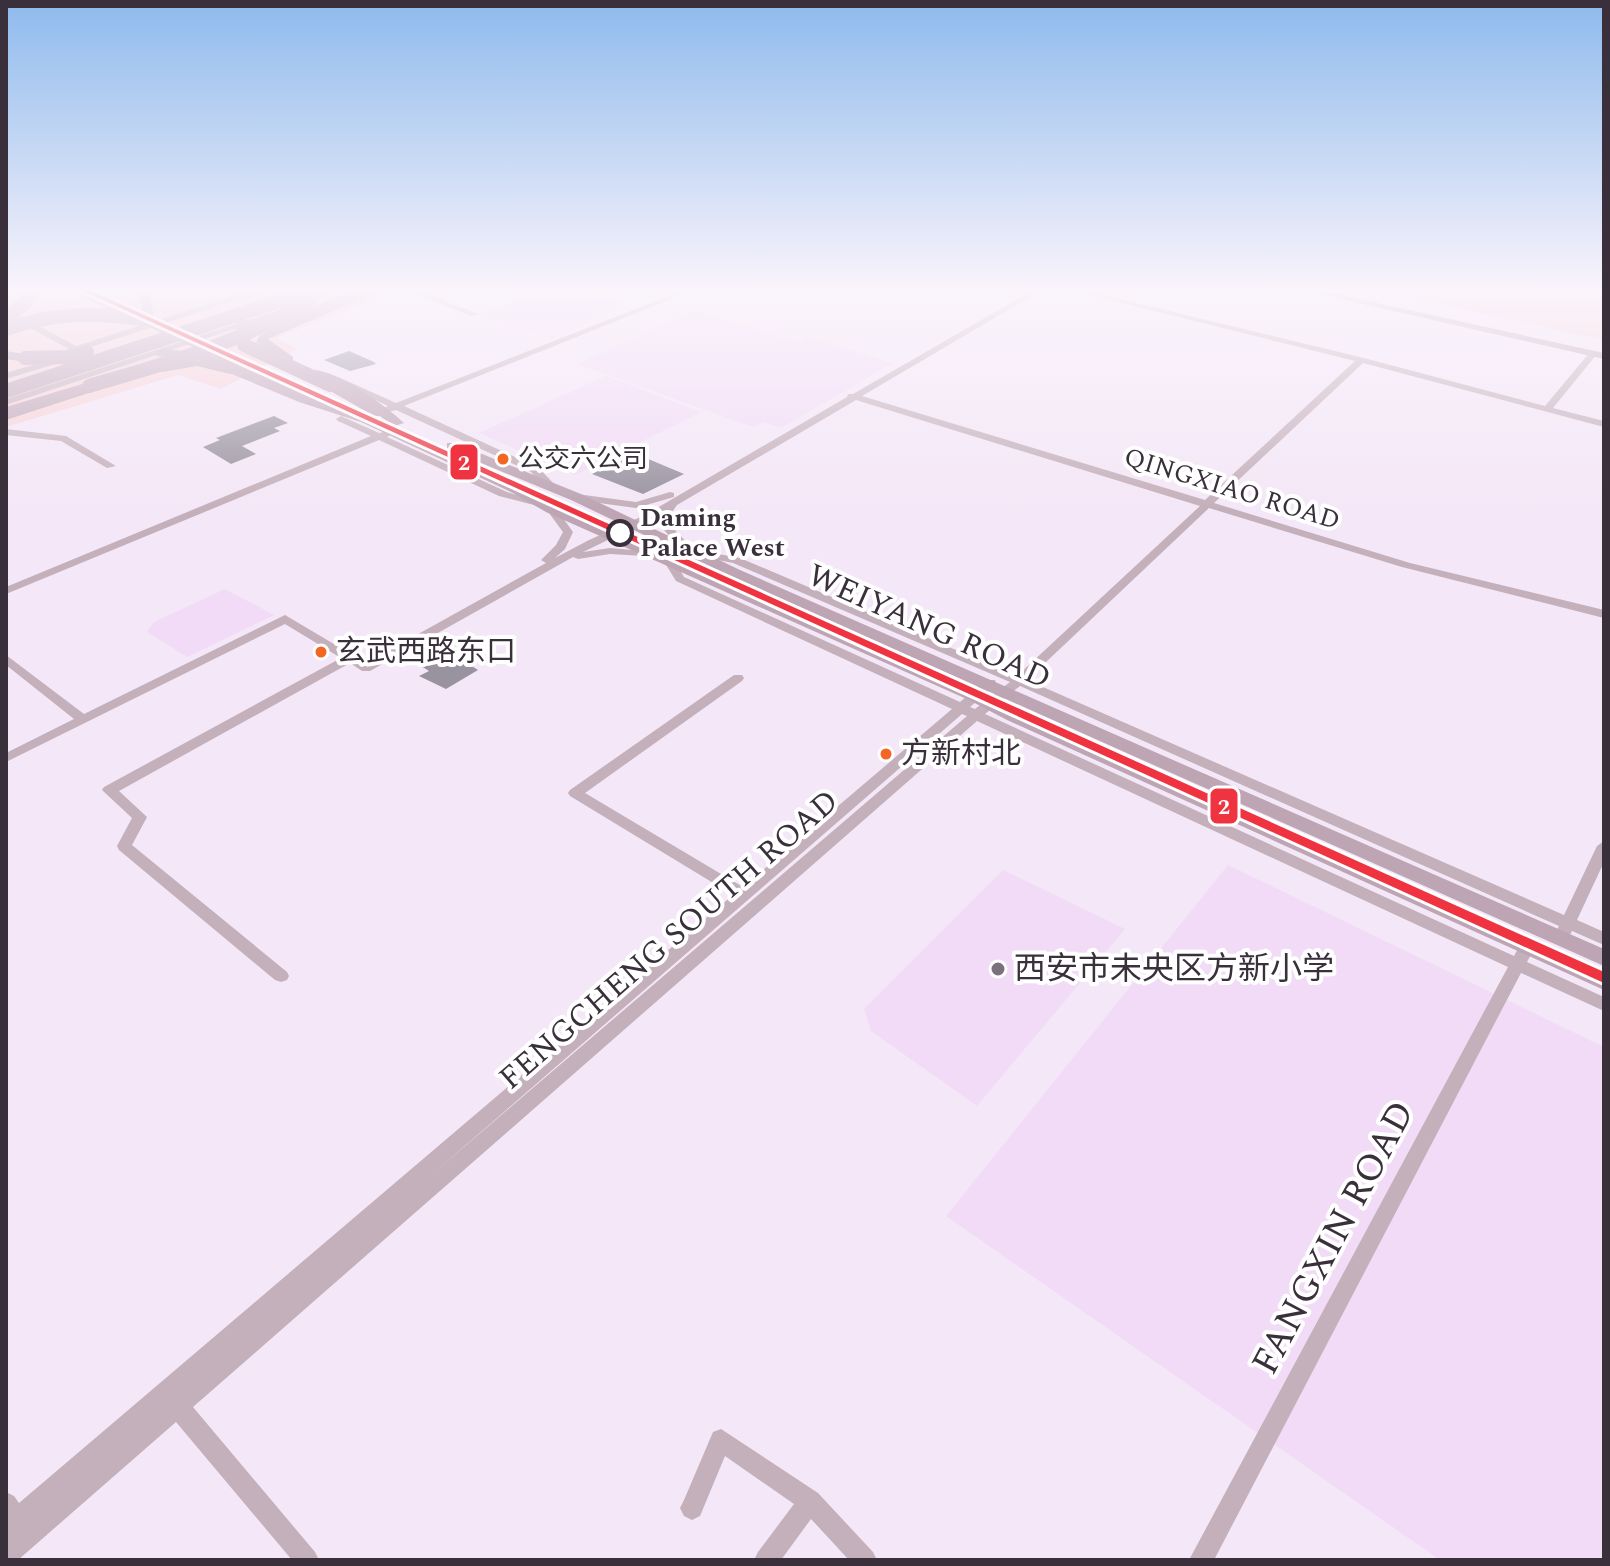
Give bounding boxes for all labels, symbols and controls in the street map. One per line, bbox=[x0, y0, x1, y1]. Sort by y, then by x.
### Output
street label: QINGXIAO ROAD bbox=[1119, 437, 1345, 541]
place label: 公交六公司 bbox=[518, 439, 648, 479]
line badge: 2 bbox=[449, 443, 479, 481]
text: 2 bbox=[458, 447, 470, 480]
marker: 公交六公司 bbox=[495, 451, 511, 467]
place label: Daming Palace West bbox=[640, 498, 785, 568]
marker: Daming Palace West bbox=[607, 520, 633, 546]
street label: WEIYANG ROAD bbox=[799, 551, 1059, 703]
place label: 玄武西路东口 bbox=[336, 629, 516, 675]
marker: 玄武西路东口 bbox=[313, 644, 329, 660]
place label: 方新村北 bbox=[901, 731, 1021, 777]
marker: 方新村北 bbox=[878, 746, 894, 762]
street label: FENGCHENG SOUTH ROAD bbox=[488, 778, 850, 1102]
line badge: 2 bbox=[1209, 787, 1239, 825]
text: 2 bbox=[1218, 791, 1230, 824]
place label: 西安市未央区方新小学 bbox=[1014, 945, 1334, 994]
marker: 西安市未央区方新小学 bbox=[989, 960, 1007, 978]
street label: FANGXIN ROAD bbox=[1237, 1091, 1431, 1385]

